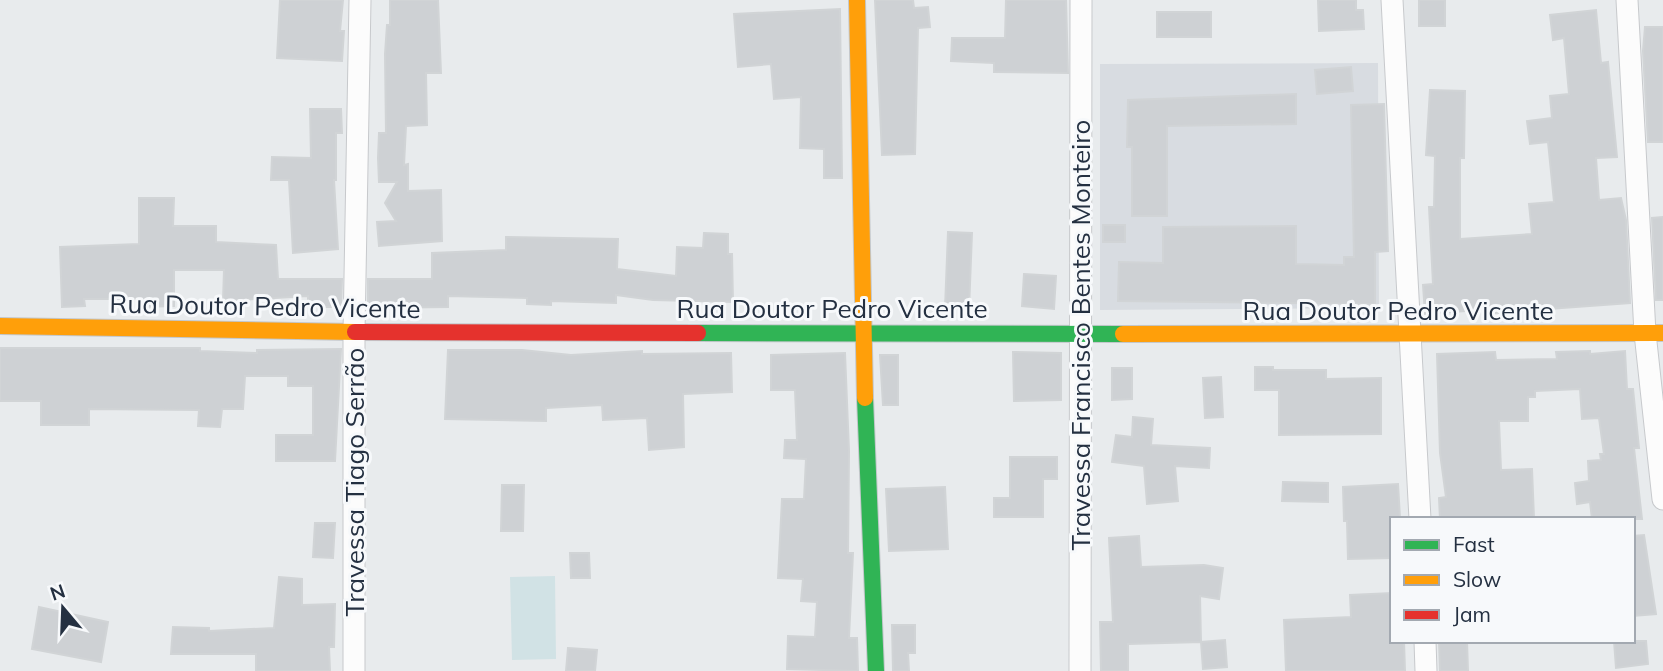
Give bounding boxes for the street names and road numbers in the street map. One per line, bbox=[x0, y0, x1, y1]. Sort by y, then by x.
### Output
street label: Travessa Francisco Bentes Monteiro bbox=[1064, 120, 1097, 550]
street label: Rua Doutor Pedro Vicente bbox=[109, 287, 421, 325]
street label: Rua Doutor Pedro Vicente bbox=[676, 292, 988, 325]
street label: Rua Doutor Pedro Vicente bbox=[1242, 294, 1554, 327]
street label: Travessa Tiago Serrão bbox=[338, 348, 371, 616]

